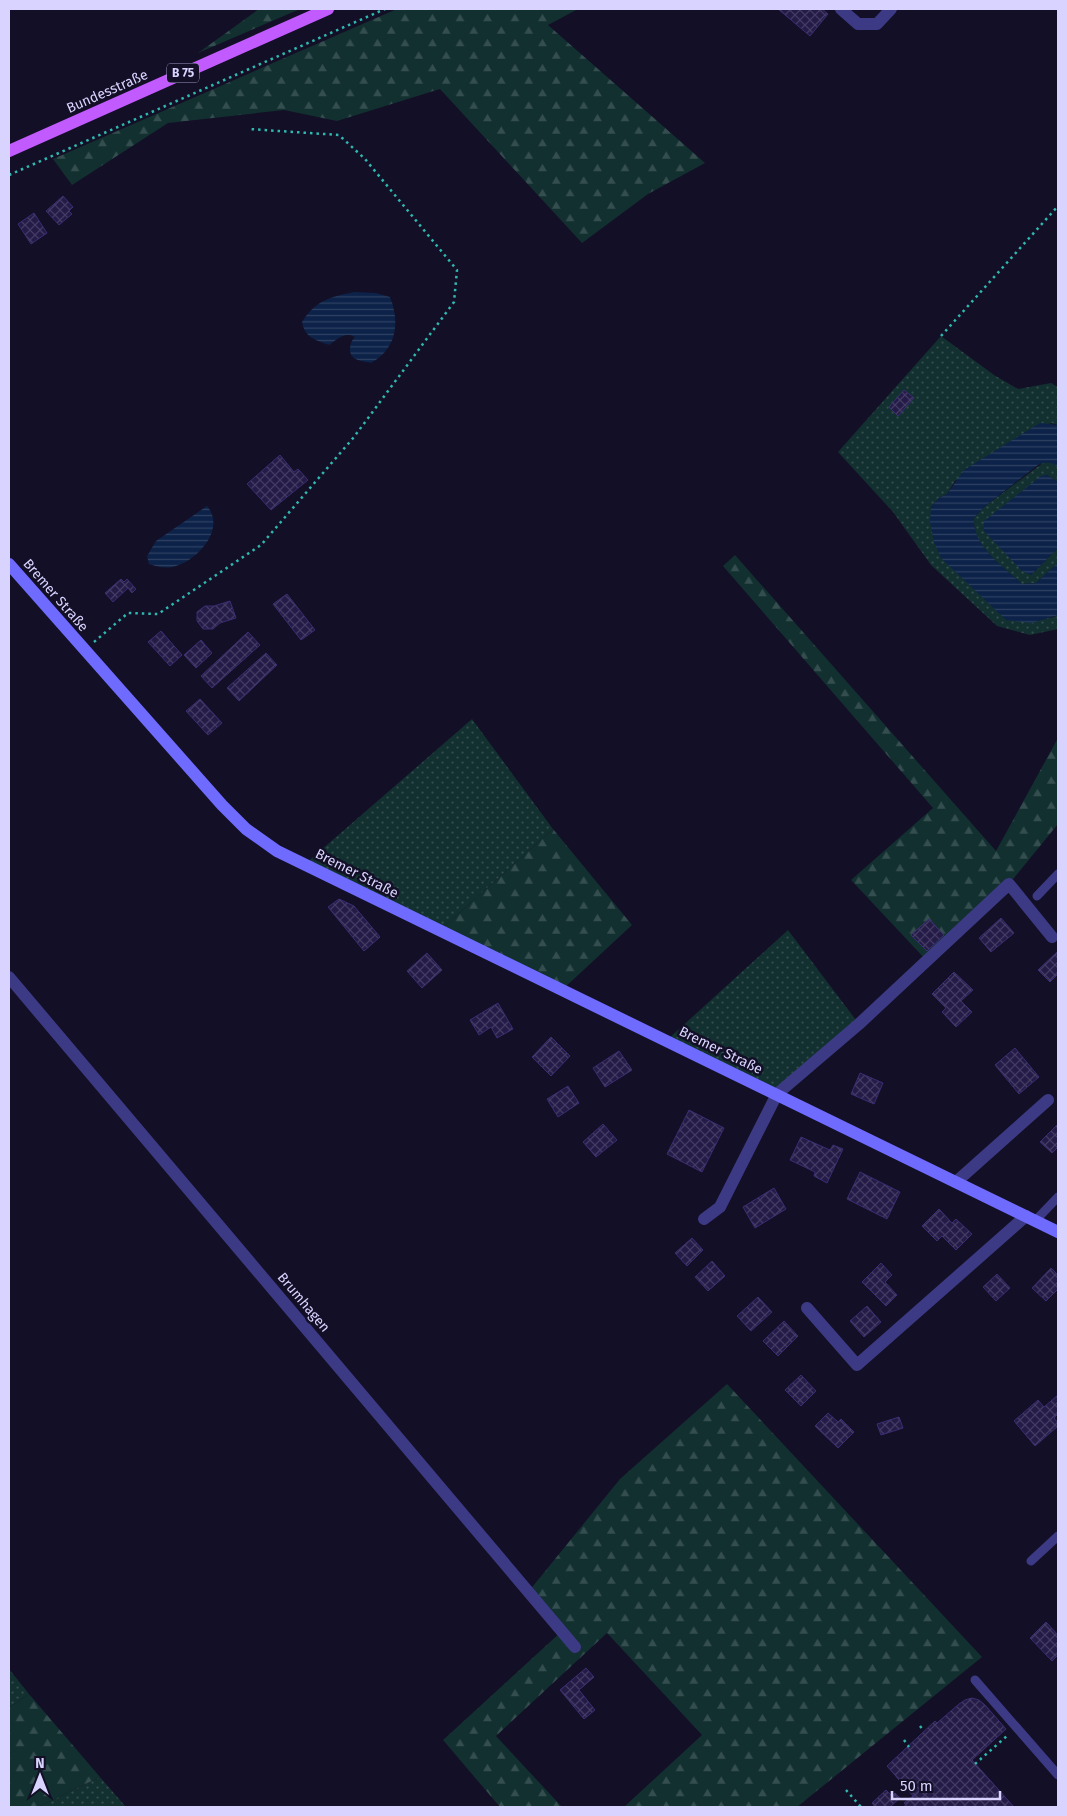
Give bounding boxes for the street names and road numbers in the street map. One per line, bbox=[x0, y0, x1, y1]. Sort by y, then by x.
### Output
road number: B 75 bbox=[167, 64, 199, 82]
street label: Bundesstraße bbox=[64, 66, 151, 117]
street label: Bremer Straße bbox=[19, 555, 92, 635]
street label: Bremer Straße bbox=[312, 845, 401, 902]
street label: Bremer Straße bbox=[676, 1023, 765, 1078]
street label: Brumhagen bbox=[274, 1269, 333, 1336]

